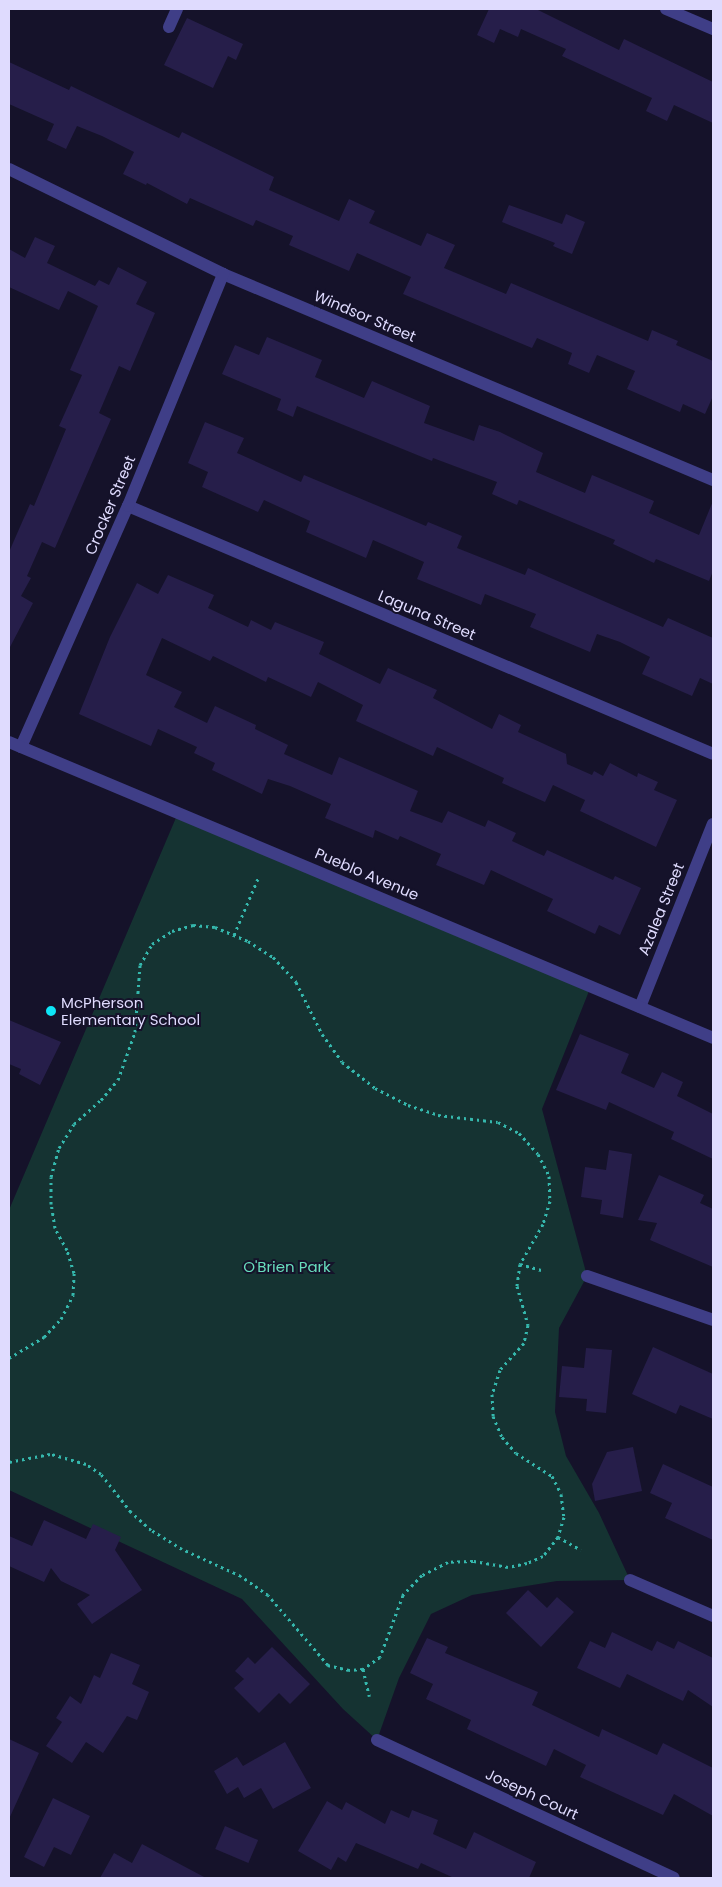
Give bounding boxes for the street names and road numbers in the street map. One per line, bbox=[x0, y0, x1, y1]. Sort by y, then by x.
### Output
street label: Windsor Street bbox=[311, 286, 419, 346]
street label: Crocker Street bbox=[81, 453, 139, 557]
street label: Laguna Street bbox=[376, 586, 478, 644]
street label: Pueblo Avenue bbox=[312, 844, 422, 904]
street label: Azalea Street bbox=[634, 860, 688, 958]
street label: Joseph Court bbox=[483, 1765, 581, 1823]

